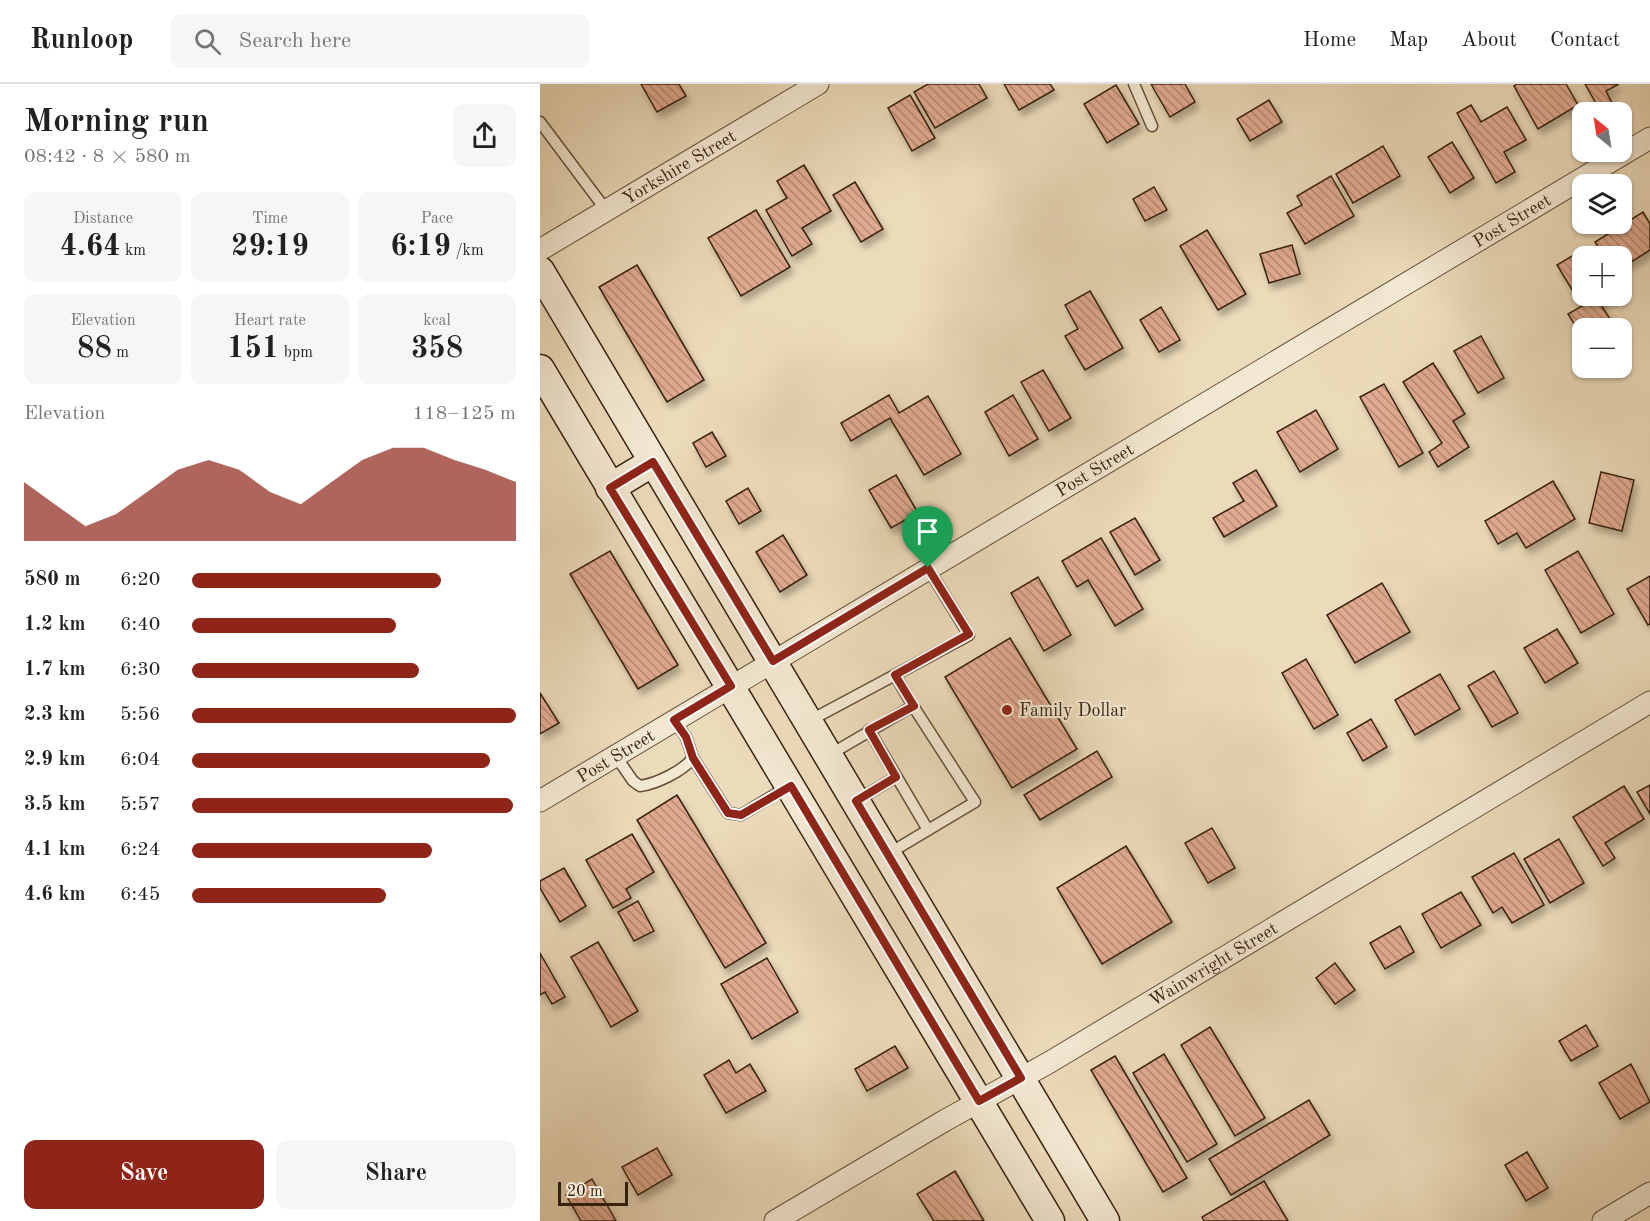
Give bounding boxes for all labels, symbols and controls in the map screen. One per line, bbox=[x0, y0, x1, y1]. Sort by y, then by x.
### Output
search box bbox=[170, 14, 590, 68]
icon: search bbox=[191, 25, 224, 58]
text: Runloop bbox=[30, 27, 134, 55]
text: Search here bbox=[239, 30, 351, 52]
text: Home bbox=[1303, 30, 1356, 51]
text: Map bbox=[1389, 30, 1428, 51]
text: About bbox=[1461, 30, 1517, 51]
text: Contact bbox=[1550, 30, 1620, 51]
north arrow bbox=[1572, 102, 1632, 162]
map controls bbox=[1572, 102, 1632, 378]
button: share bbox=[453, 104, 516, 167]
text: Morning run bbox=[24, 106, 209, 139]
street label: Yorkshire Street bbox=[620, 127, 739, 208]
text: 08:42 · 8 × 580 m bbox=[24, 147, 191, 167]
button: layers bbox=[1572, 174, 1632, 234]
street label: Post Street bbox=[1470, 191, 1554, 251]
text: Distance bbox=[73, 211, 133, 227]
text: Time bbox=[252, 211, 288, 227]
text: Pace bbox=[421, 211, 453, 227]
text: 4.64 bbox=[60, 232, 121, 262]
text: 29:19 bbox=[231, 232, 309, 262]
text: 6:19 bbox=[390, 232, 451, 262]
text: km bbox=[121, 243, 146, 259]
text: /km bbox=[451, 243, 484, 259]
button: + bbox=[1572, 246, 1632, 306]
text: Elevation bbox=[70, 313, 136, 329]
text: Heart rate bbox=[234, 313, 306, 329]
text: kcal bbox=[423, 313, 451, 329]
button: − bbox=[1572, 318, 1632, 378]
text: 88 bbox=[77, 334, 112, 364]
text: 151 bbox=[227, 334, 279, 364]
text: 358 bbox=[411, 334, 463, 364]
text: m bbox=[112, 345, 129, 361]
text: bpm bbox=[279, 345, 313, 361]
text: Elevation bbox=[24, 404, 105, 424]
text: 118–125 m bbox=[413, 404, 516, 424]
street label: Post Street bbox=[1053, 441, 1137, 501]
pin bbox=[902, 506, 953, 568]
icon: arrive bbox=[911, 515, 944, 548]
text: 580 m bbox=[24, 570, 80, 590]
text: 6:20 bbox=[120, 570, 160, 590]
text: 1.2 km bbox=[24, 615, 86, 635]
text: 6:40 bbox=[120, 615, 160, 635]
text: 1.7 km bbox=[24, 660, 86, 680]
text: 6:30 bbox=[120, 660, 160, 680]
place label: Family Dollar bbox=[1019, 702, 1127, 720]
marker: Family Dollar bbox=[1000, 703, 1014, 717]
text: 2.3 km bbox=[24, 705, 86, 725]
text: 5:56 bbox=[120, 705, 160, 725]
street label: Post Street bbox=[574, 727, 658, 787]
text: 2.9 km bbox=[24, 750, 86, 770]
text: 6:04 bbox=[120, 750, 160, 770]
text: 3.5 km bbox=[24, 795, 86, 815]
text: 5:57 bbox=[120, 795, 160, 815]
text: 4.1 km bbox=[24, 840, 86, 860]
text: 6:24 bbox=[120, 840, 160, 860]
text: 4.6 km bbox=[24, 885, 86, 905]
text: 6:45 bbox=[120, 885, 160, 905]
street label: Wainwright Street bbox=[1146, 920, 1281, 1010]
button: Save bbox=[24, 1140, 264, 1209]
button: Share bbox=[276, 1140, 516, 1209]
scale bar bbox=[558, 1179, 628, 1206]
text: 20 m bbox=[567, 1184, 603, 1200]

